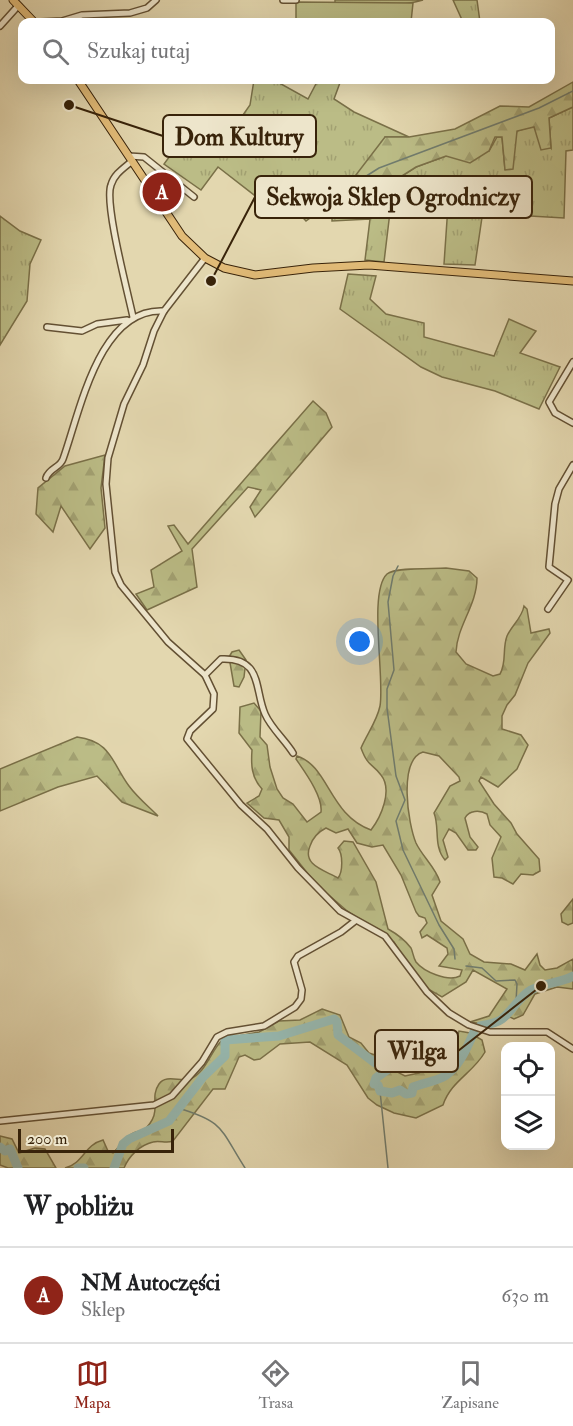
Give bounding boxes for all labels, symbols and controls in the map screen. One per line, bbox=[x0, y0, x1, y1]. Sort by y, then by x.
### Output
search box bbox=[18, 18, 555, 84]
icon: search bbox=[39, 35, 72, 68]
text: Szukaj tutaj bbox=[87, 37, 190, 65]
callout: Dom Kultury bbox=[163, 115, 316, 157]
text: Dom Kultury bbox=[174, 122, 305, 153]
pin: A bbox=[142, 170, 182, 214]
callout: Sekwoja Sklep Ogrodniczy bbox=[255, 176, 532, 218]
text: Sekwoja Sklep Ogrodniczy bbox=[266, 182, 521, 213]
your location bbox=[345, 627, 374, 656]
callout: Wilga bbox=[375, 1030, 458, 1072]
text: Wilga bbox=[387, 1036, 447, 1067]
map controls bbox=[501, 1042, 555, 1150]
button: locate bbox=[501, 1042, 555, 1096]
button: layers bbox=[501, 1096, 555, 1150]
scale bar bbox=[18, 1126, 174, 1154]
text: 200 m bbox=[27, 1129, 67, 1149]
text: W pobliżu bbox=[24, 1191, 134, 1223]
text: NM Autoczęści bbox=[81, 1269, 220, 1297]
text: A bbox=[37, 1283, 50, 1308]
text: 630 m bbox=[501, 1283, 549, 1308]
text: Sklep bbox=[81, 1297, 125, 1322]
tab: Mapa bbox=[74, 1357, 111, 1413]
tab: Trasa bbox=[259, 1357, 293, 1413]
tab: Zapisane bbox=[441, 1357, 499, 1413]

